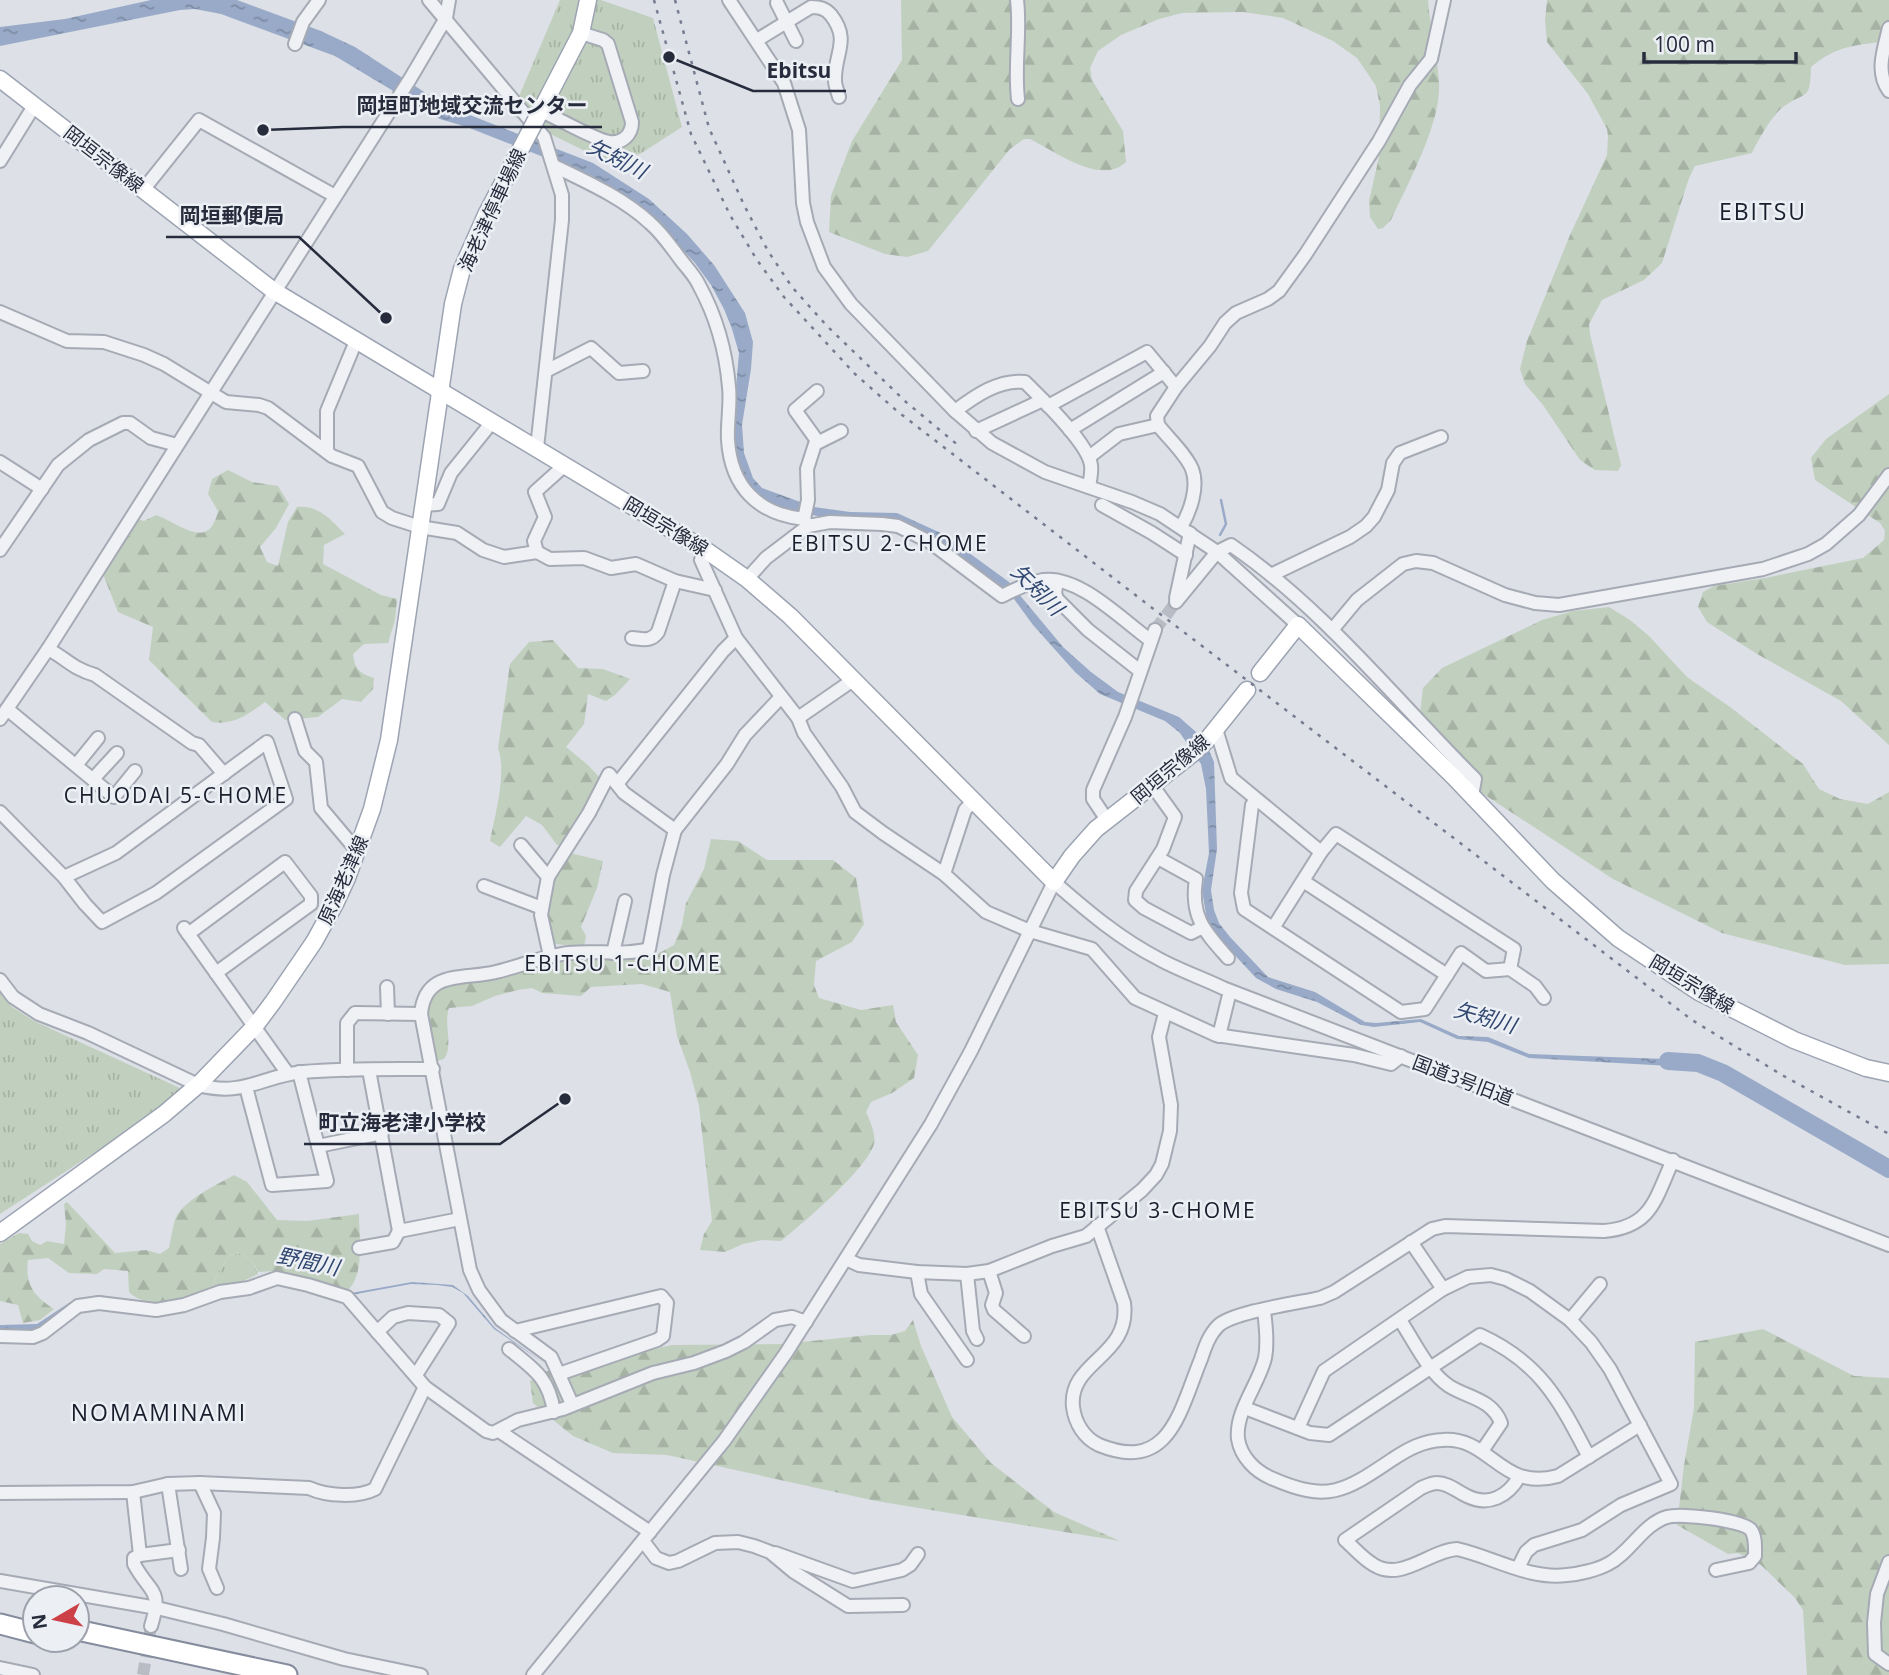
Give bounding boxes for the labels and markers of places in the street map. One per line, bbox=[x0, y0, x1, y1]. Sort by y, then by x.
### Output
callout: Ebitsu bbox=[753, 49, 846, 91]
callout: 岡垣町地域交流センター bbox=[343, 85, 602, 127]
callout: 岡垣郵便局 bbox=[166, 195, 299, 237]
callout: 町立海老津小学校 bbox=[304, 1102, 500, 1144]

